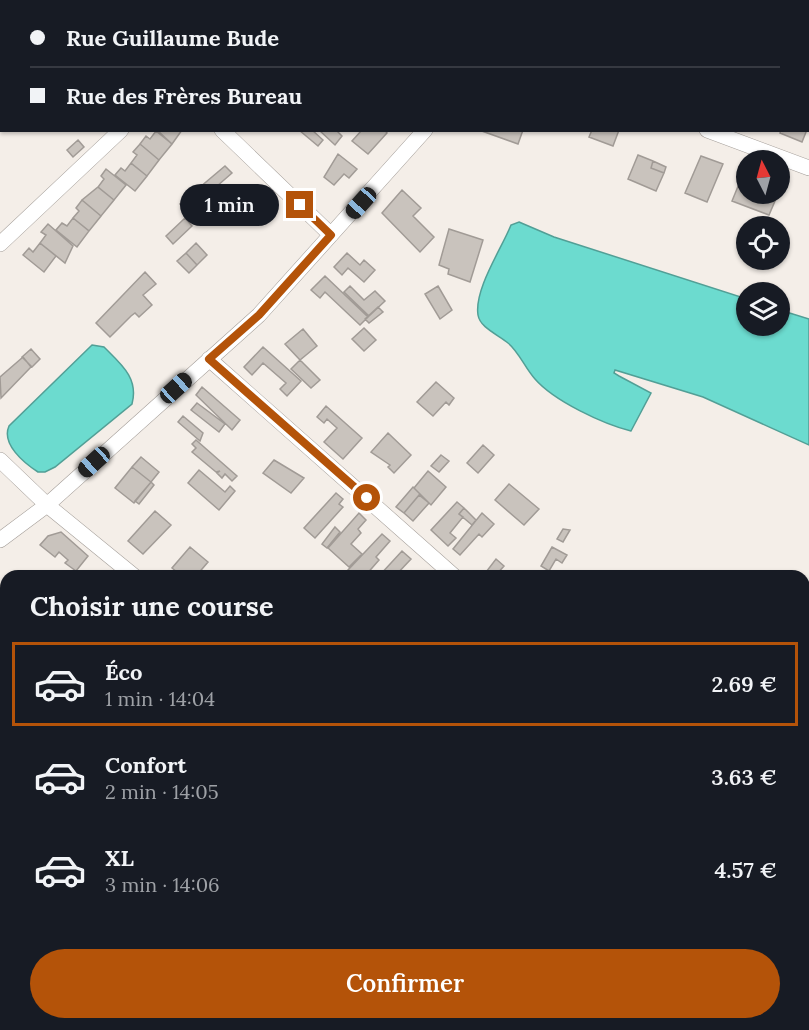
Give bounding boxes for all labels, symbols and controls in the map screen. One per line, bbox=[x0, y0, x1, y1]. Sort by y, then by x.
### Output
text: Rue Guillaume Bude bbox=[66, 24, 279, 52]
text: Rue des Frères Bureau bbox=[66, 82, 302, 110]
north arrow bbox=[736, 150, 790, 204]
map controls bbox=[736, 150, 790, 336]
callout: 1 min bbox=[180, 184, 279, 226]
car bbox=[342, 184, 380, 222]
route end bbox=[286, 191, 313, 218]
text: 1 min bbox=[204, 192, 255, 217]
button: locate bbox=[736, 216, 790, 270]
button: layers bbox=[736, 282, 790, 336]
car bbox=[157, 369, 195, 407]
car bbox=[75, 443, 113, 481]
route start bbox=[353, 484, 380, 511]
text: Choisir une course bbox=[30, 589, 273, 623]
icon: car bbox=[33, 657, 87, 711]
text: Éco bbox=[105, 658, 142, 686]
text: 2.69 € bbox=[712, 670, 777, 698]
text: 1 min · 14:04 bbox=[105, 686, 215, 711]
icon: car bbox=[33, 750, 87, 804]
text: Confort bbox=[105, 751, 187, 779]
text: 3.63 € bbox=[711, 763, 777, 791]
text: 2 min · 14:05 bbox=[105, 779, 219, 804]
icon: car bbox=[33, 843, 87, 897]
text: XL bbox=[105, 844, 134, 872]
text: 4.57 € bbox=[714, 856, 777, 884]
text: 3 min · 14:06 bbox=[105, 872, 220, 897]
button: Confirmer bbox=[30, 949, 780, 1018]

